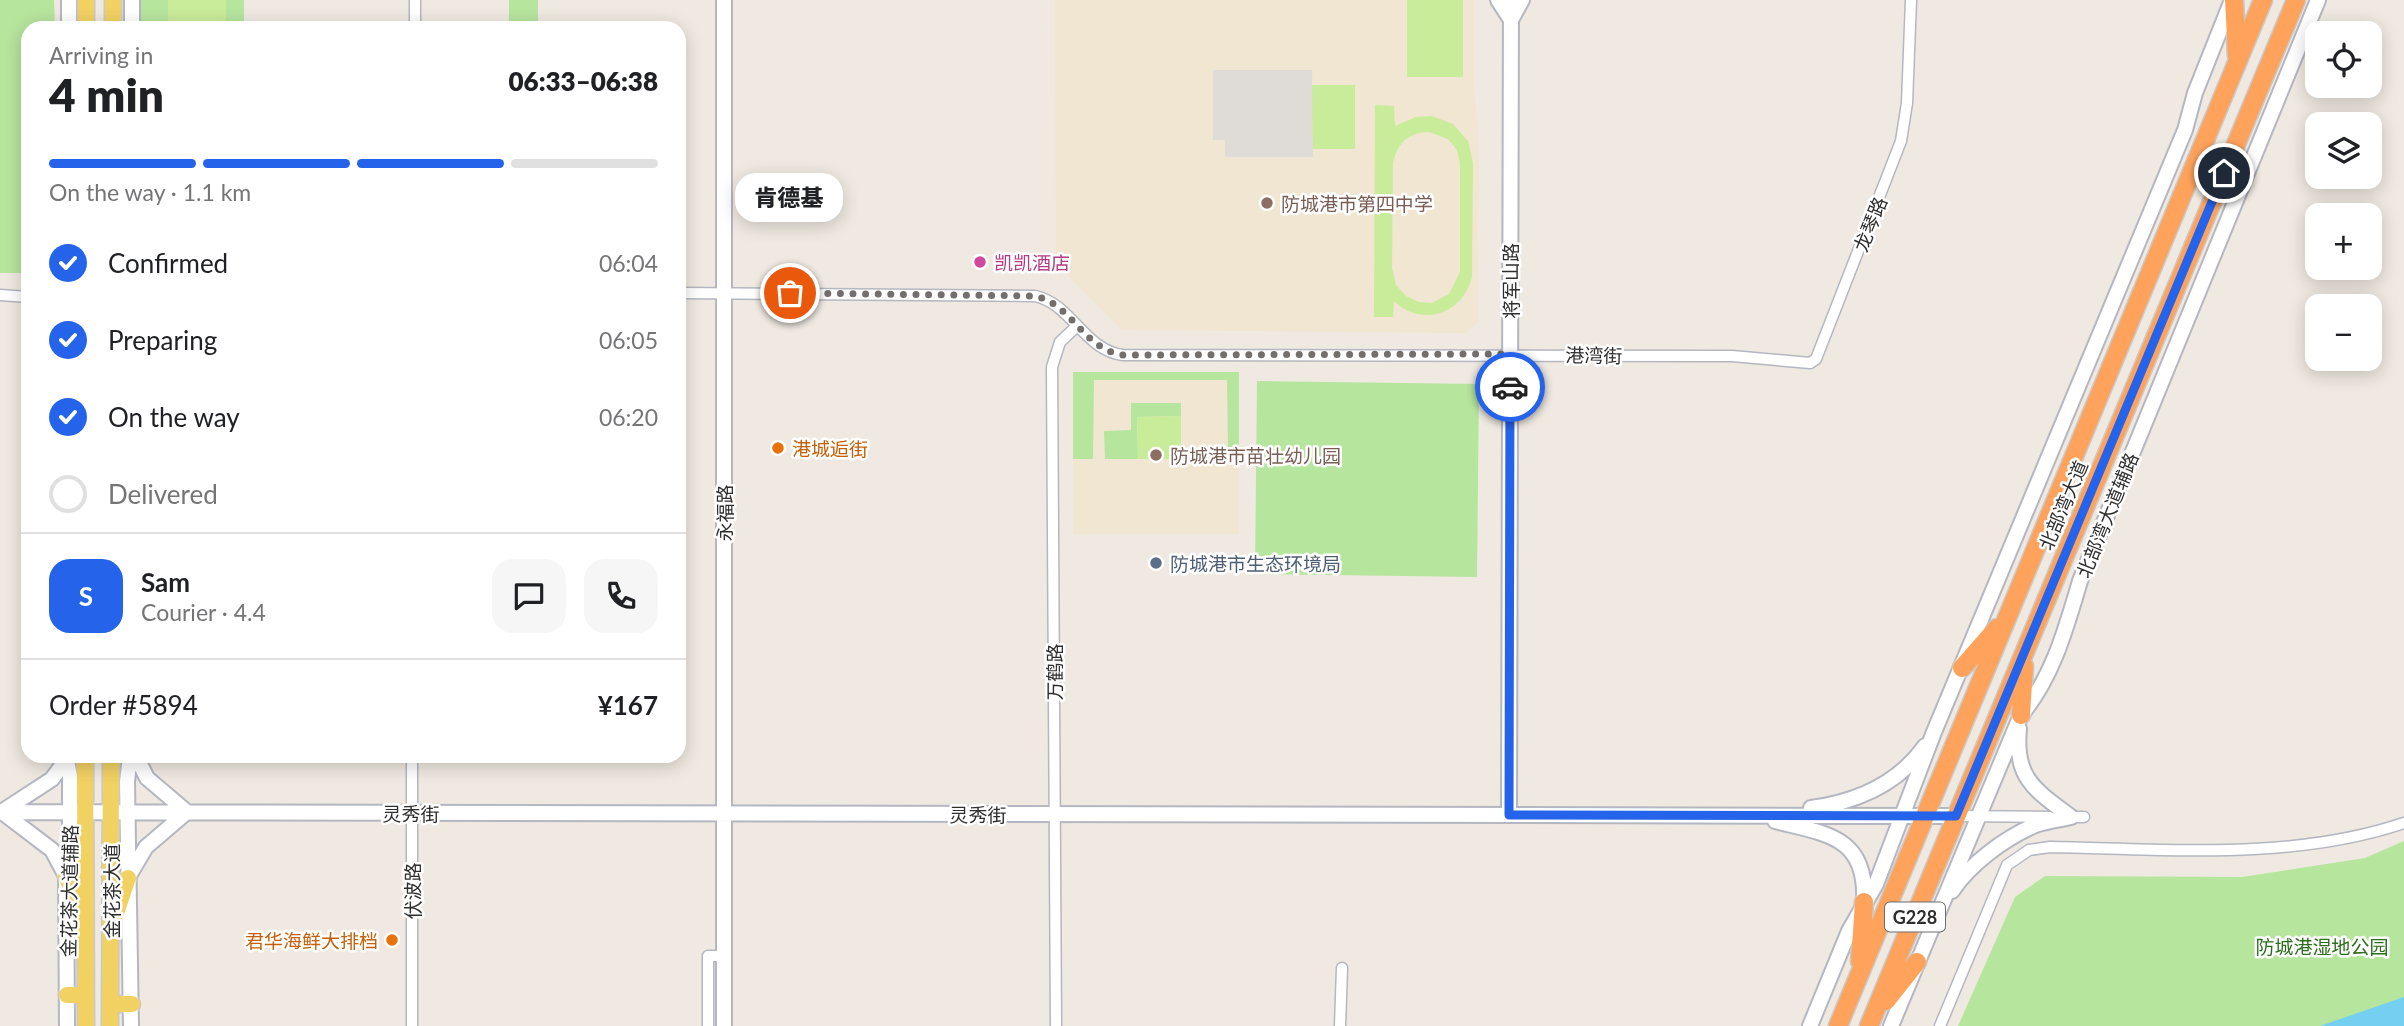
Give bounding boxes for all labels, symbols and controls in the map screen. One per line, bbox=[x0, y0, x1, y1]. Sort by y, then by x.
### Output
map controls bbox=[2305, 21, 2382, 371]
button: locate bbox=[2305, 21, 2382, 98]
text: Arriving in bbox=[49, 41, 153, 69]
text: 06:33–06:38 bbox=[508, 65, 658, 97]
text: 4 min bbox=[49, 67, 164, 122]
button: layers bbox=[2305, 112, 2382, 189]
pin bbox=[2194, 143, 2254, 203]
icon: home bbox=[2205, 154, 2243, 192]
callout: 肯德基 bbox=[736, 174, 844, 223]
text: On the way · 1.1 km bbox=[49, 178, 251, 206]
text: 肯德基 bbox=[755, 183, 824, 211]
place label: 防城港市第四中学 bbox=[1281, 192, 1433, 215]
street label: 龙琴路 bbox=[1849, 193, 1891, 255]
marker: 防城港市第四中学 bbox=[1259, 195, 1275, 211]
button: + bbox=[2305, 203, 2382, 280]
street label: 将军山路 bbox=[1499, 243, 1522, 319]
icon: check bbox=[49, 244, 87, 282]
text: Confirmed bbox=[108, 247, 228, 279]
text: 06:04 bbox=[599, 249, 658, 277]
place label: 凯凯酒店 bbox=[994, 251, 1070, 274]
marker: 凯凯酒店 bbox=[972, 254, 988, 270]
pin bbox=[760, 263, 820, 323]
icon: bag bbox=[771, 274, 809, 312]
button: − bbox=[2305, 294, 2382, 371]
icon: check bbox=[49, 321, 87, 359]
text: Preparing bbox=[108, 324, 217, 356]
text: 06:05 bbox=[599, 326, 658, 354]
street label: 港湾街 bbox=[1565, 343, 1623, 367]
courier bbox=[1475, 352, 1545, 422]
icon: car bbox=[1491, 368, 1529, 406]
icon: check bbox=[49, 398, 87, 436]
text: On the way bbox=[108, 401, 240, 433]
text: 06:20 bbox=[599, 403, 658, 431]
place label: 港城逅街 bbox=[792, 437, 868, 460]
marker: 港城逅街 bbox=[770, 440, 786, 456]
place label: 防城港市苗壮幼儿园 bbox=[1170, 444, 1341, 467]
marker: 防城港市苗壮幼儿园 bbox=[1148, 447, 1164, 463]
street label: 北部湾大道辅路 bbox=[2071, 449, 2143, 581]
street label: 北部湾大道 bbox=[2034, 457, 2092, 553]
text: Delivered bbox=[108, 478, 218, 510]
street label: 永福路 bbox=[713, 484, 736, 542]
place label: 防城港市生态环境局 bbox=[1170, 552, 1341, 575]
marker: 防城港市生态环境局 bbox=[1148, 555, 1164, 571]
button: chat bbox=[492, 559, 566, 633]
button: phone bbox=[584, 559, 658, 633]
text: Sam bbox=[141, 566, 190, 598]
text: S bbox=[79, 580, 93, 612]
text: Courier · 4.4 bbox=[141, 598, 266, 626]
street label: 万鹤路 bbox=[1043, 643, 1066, 701]
text: Order #5894 bbox=[49, 689, 198, 721]
text: ¥167 bbox=[598, 689, 658, 721]
street label: 灵秀街 bbox=[382, 802, 440, 825]
street label: 灵秀街 bbox=[949, 803, 1007, 826]
street label: 金花茶大道辅路 bbox=[56, 824, 82, 958]
street label: 金花茶大道 bbox=[100, 843, 123, 939]
street label: 伏波路 bbox=[401, 862, 424, 920]
road number: G228 bbox=[1885, 902, 1945, 932]
place label: 君华海鲜大排档 bbox=[245, 929, 378, 952]
marker: 君华海鲜大排档 bbox=[384, 932, 400, 948]
park label: 防城港湿地公园 bbox=[2255, 935, 2389, 958]

